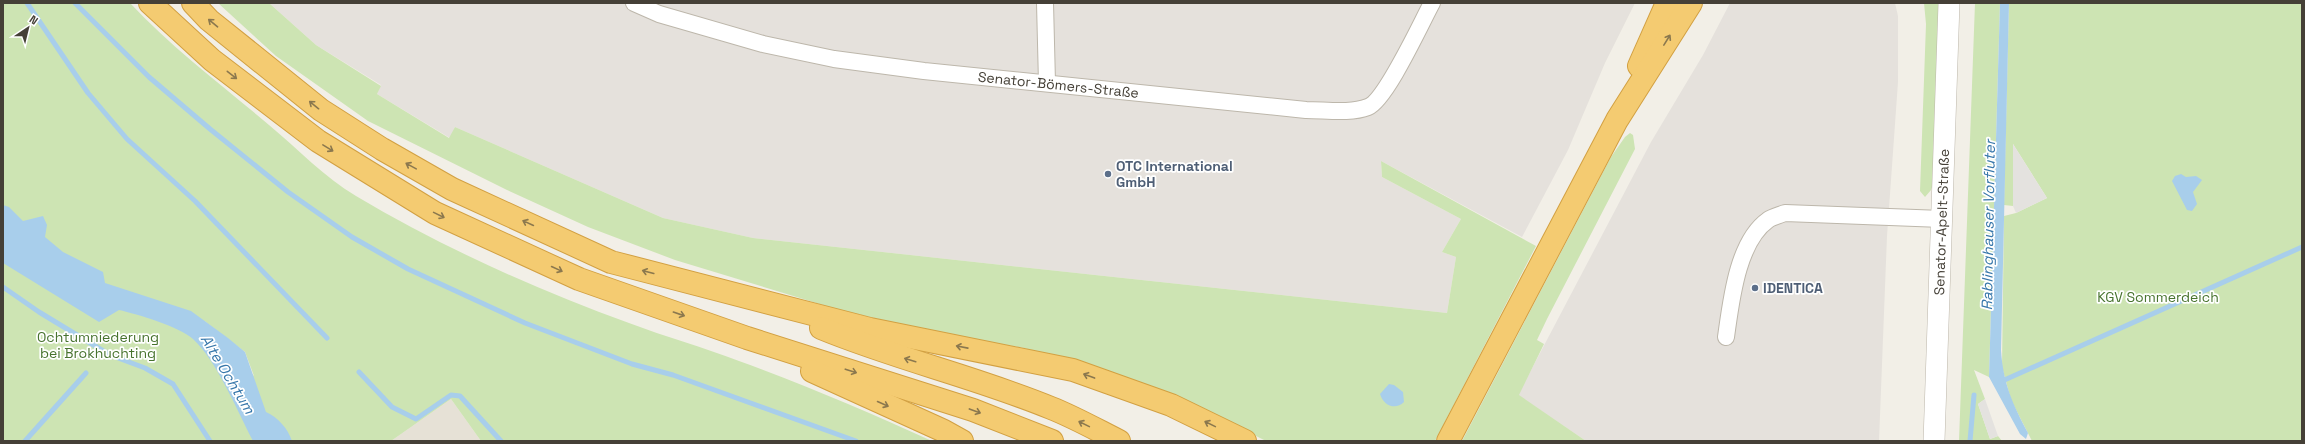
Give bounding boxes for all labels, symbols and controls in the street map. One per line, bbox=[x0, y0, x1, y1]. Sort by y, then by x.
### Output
north arrow bbox=[8, 8, 48, 48]
text: N bbox=[27, 12, 41, 28]
one-way arrow bbox=[208, 19, 219, 28]
one-way arrow bbox=[1664, 34, 1672, 46]
street label: Senator-Bömers-Straße bbox=[977, 68, 1140, 102]
one-way arrow bbox=[226, 71, 237, 79]
one-way arrow bbox=[309, 101, 320, 109]
water label: Rablinghauser Vorfluter bbox=[1977, 138, 1999, 311]
one-way arrow bbox=[322, 144, 334, 152]
street label: Senator-Apelt-Straße bbox=[1930, 149, 1953, 296]
place label: OTC International GmbH bbox=[1116, 157, 1233, 191]
one-way arrow bbox=[405, 161, 417, 169]
marker: OTC International GmbH bbox=[1103, 169, 1113, 179]
one-way arrow bbox=[433, 212, 445, 219]
one-way arrow bbox=[522, 219, 534, 226]
one-way arrow bbox=[551, 266, 563, 273]
one-way arrow bbox=[642, 267, 655, 275]
place label: IDENTICA bbox=[1763, 279, 1823, 297]
marker: IDENTICA bbox=[1750, 283, 1760, 293]
park label: KGV Sommerdeich bbox=[2097, 288, 2219, 306]
one-way arrow bbox=[673, 311, 685, 319]
park label: Ochtumniederung bei Brokhuchting bbox=[37, 328, 159, 362]
water label: Alte Ochtum bbox=[197, 331, 260, 418]
one-way arrow bbox=[956, 343, 969, 351]
one-way arrow bbox=[903, 356, 916, 363]
one-way arrow bbox=[844, 368, 856, 376]
one-way arrow bbox=[1083, 372, 1096, 379]
one-way arrow bbox=[876, 401, 888, 408]
one-way arrow bbox=[968, 407, 980, 415]
one-way arrow bbox=[1078, 420, 1090, 427]
one-way arrow bbox=[1204, 420, 1216, 427]

